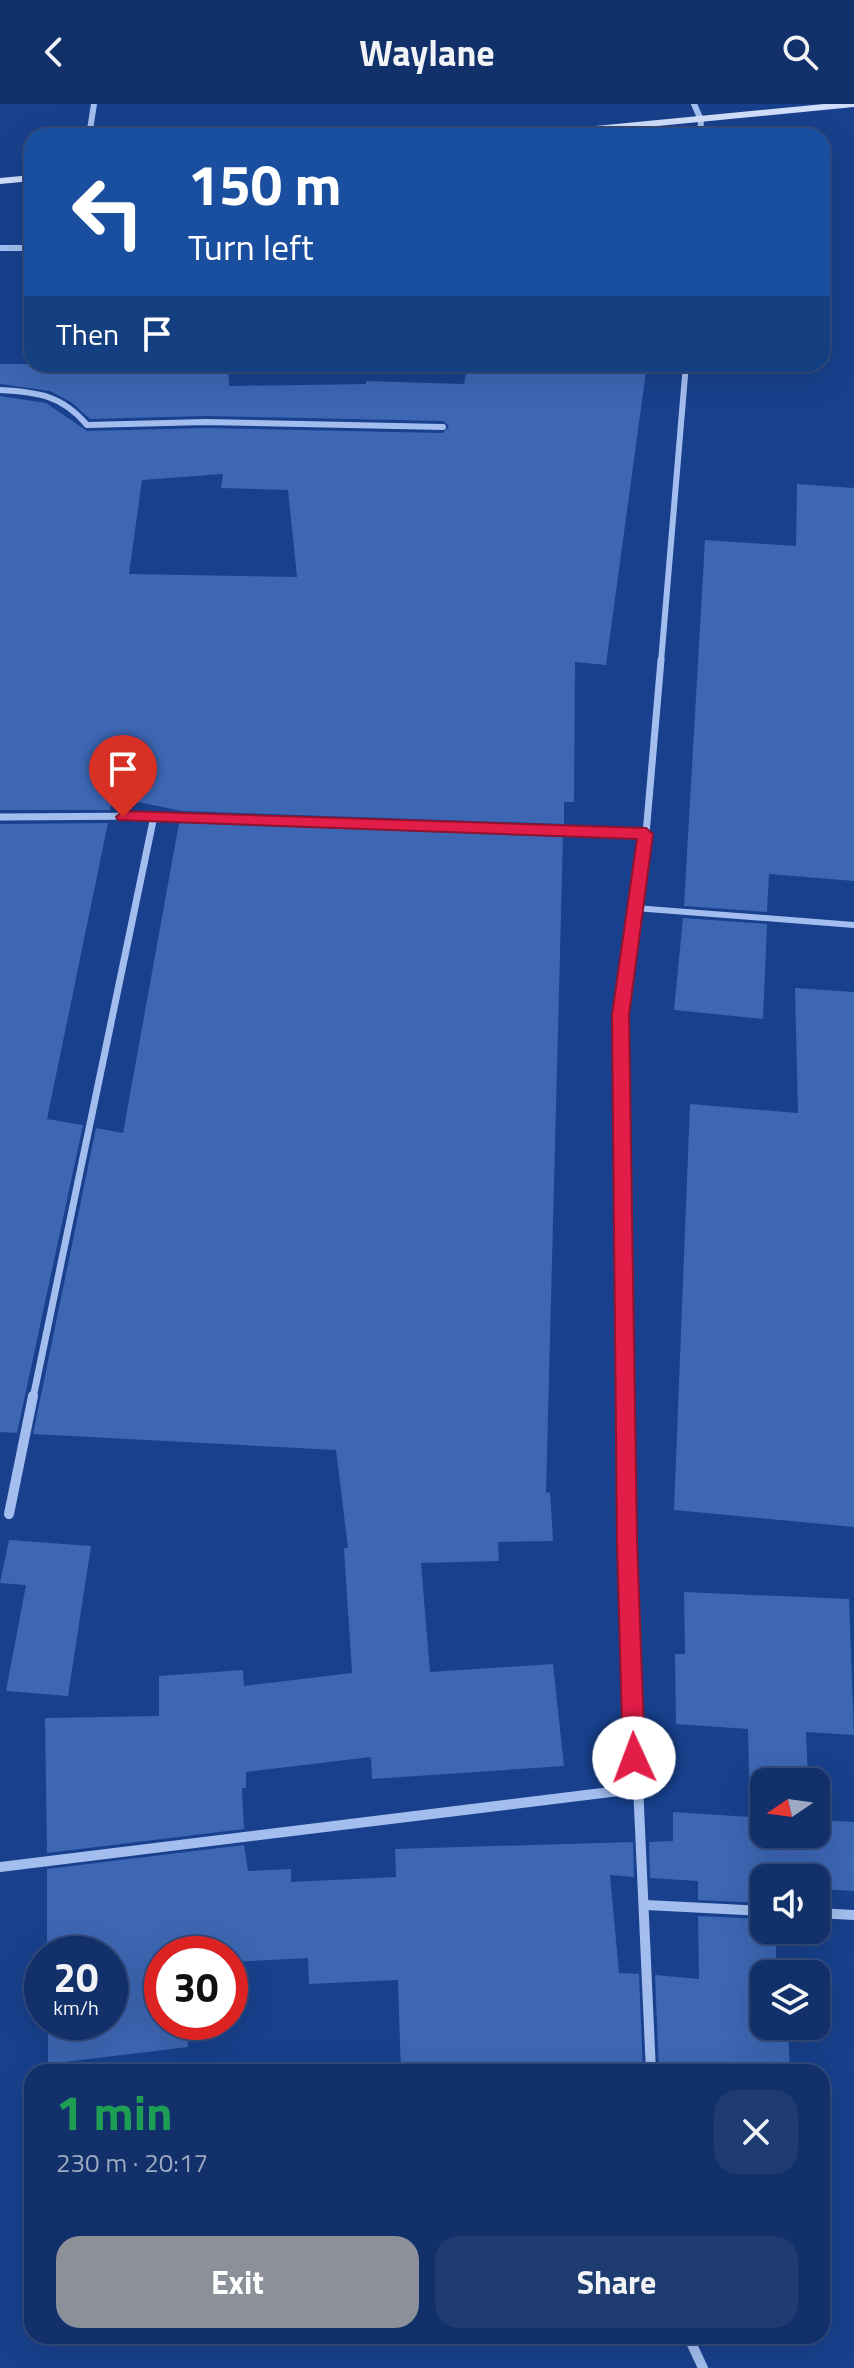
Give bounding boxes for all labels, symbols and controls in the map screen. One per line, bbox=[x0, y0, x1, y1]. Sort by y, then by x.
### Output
text: Waylane bbox=[359, 25, 495, 80]
icon: back bbox=[32, 30, 76, 74]
icon: search bbox=[778, 30, 822, 74]
text: 150 m bbox=[188, 142, 341, 227]
icon: left bbox=[56, 160, 160, 264]
text: Turn left bbox=[188, 219, 314, 274]
text: Then bbox=[56, 311, 119, 357]
icon: arrive bbox=[135, 312, 179, 356]
pin bbox=[89, 735, 157, 817]
icon: arrive bbox=[101, 747, 145, 791]
position arrow bbox=[592, 1716, 676, 1800]
north arrow bbox=[750, 1768, 830, 1848]
map controls bbox=[750, 1768, 830, 2040]
button: sound bbox=[750, 1864, 830, 1944]
speed limit sign: 30 bbox=[144, 1936, 248, 2040]
text: 20 bbox=[54, 1947, 98, 2008]
button: layers bbox=[750, 1960, 830, 2040]
text: km/h bbox=[53, 1992, 99, 2023]
text: 1 min bbox=[56, 2076, 173, 2149]
button: close bbox=[714, 2090, 798, 2174]
text: 230 m · 20:17 bbox=[56, 2143, 208, 2182]
button: Exit bbox=[56, 2236, 419, 2328]
button: Share bbox=[435, 2236, 798, 2328]

